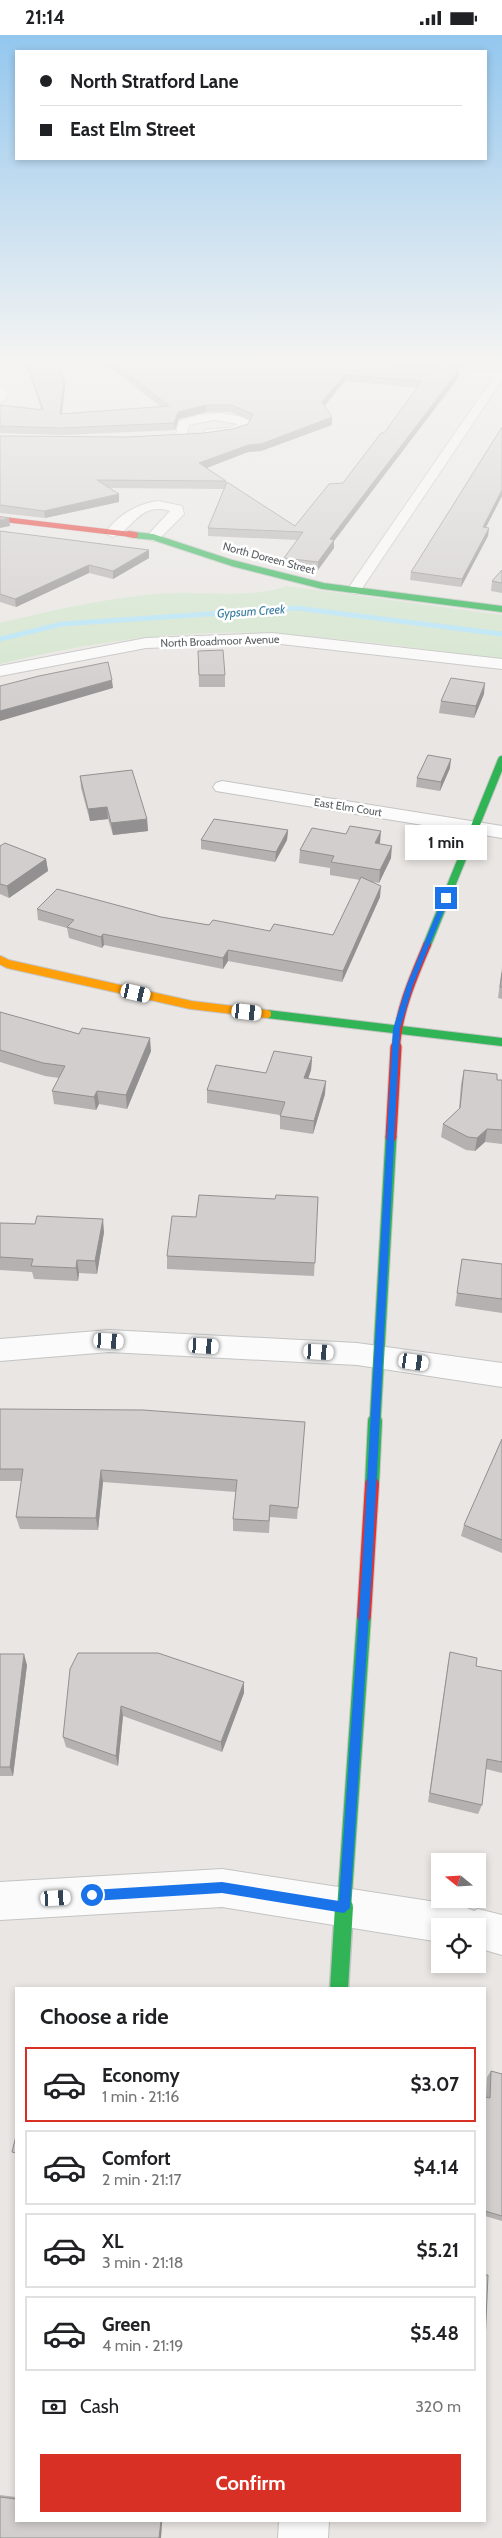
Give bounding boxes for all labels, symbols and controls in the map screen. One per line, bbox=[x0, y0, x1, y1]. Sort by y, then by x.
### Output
text: 21:14 bbox=[25, 6, 65, 29]
text: North Stratford Lane bbox=[70, 70, 239, 93]
text: East Elm Street bbox=[70, 118, 195, 141]
street label: North Doreen Street bbox=[221, 539, 317, 577]
water label: Gypsum Creek bbox=[216, 601, 286, 621]
street label: North Broadmoor Avenue bbox=[160, 632, 280, 650]
street label: East Elm Court bbox=[313, 795, 383, 819]
callout: 1 min bbox=[405, 825, 487, 861]
text: 1 min bbox=[428, 833, 464, 852]
route end bbox=[435, 887, 457, 909]
car bbox=[119, 982, 152, 1004]
car bbox=[231, 1003, 262, 1021]
car bbox=[93, 1333, 124, 1349]
car bbox=[188, 1338, 219, 1354]
car bbox=[303, 1344, 334, 1360]
car bbox=[398, 1352, 429, 1372]
north arrow bbox=[431, 1853, 486, 1907]
map controls bbox=[431, 1853, 486, 1973]
route start bbox=[81, 1884, 103, 1906]
car bbox=[40, 1890, 71, 1906]
button: locate bbox=[431, 1918, 486, 1973]
text: Choose a ride bbox=[40, 2003, 169, 2030]
icon: car bbox=[42, 2062, 87, 2107]
text: Economy bbox=[102, 2064, 180, 2087]
text: $3.07 bbox=[411, 2073, 459, 2096]
text: 1 min · 21:16 bbox=[102, 2087, 179, 2106]
icon: car bbox=[42, 2145, 87, 2190]
text: Comfort bbox=[102, 2147, 171, 2170]
text: $4.14 bbox=[413, 2156, 459, 2179]
text: 2 min · 21:17 bbox=[102, 2170, 182, 2189]
icon: car bbox=[42, 2228, 87, 2273]
text: XL bbox=[102, 2230, 123, 2253]
text: $5.21 bbox=[416, 2239, 459, 2262]
text: 3 min · 21:18 bbox=[102, 2253, 183, 2272]
icon: car bbox=[42, 2311, 87, 2356]
text: Green bbox=[102, 2313, 151, 2336]
text: $5.48 bbox=[410, 2322, 459, 2345]
text: 4 min · 21:19 bbox=[102, 2336, 183, 2355]
icon: cash bbox=[40, 2393, 68, 2421]
text: Cash bbox=[80, 2395, 119, 2418]
text: 320 m bbox=[415, 2397, 461, 2416]
button: Confirm bbox=[40, 2454, 461, 2512]

